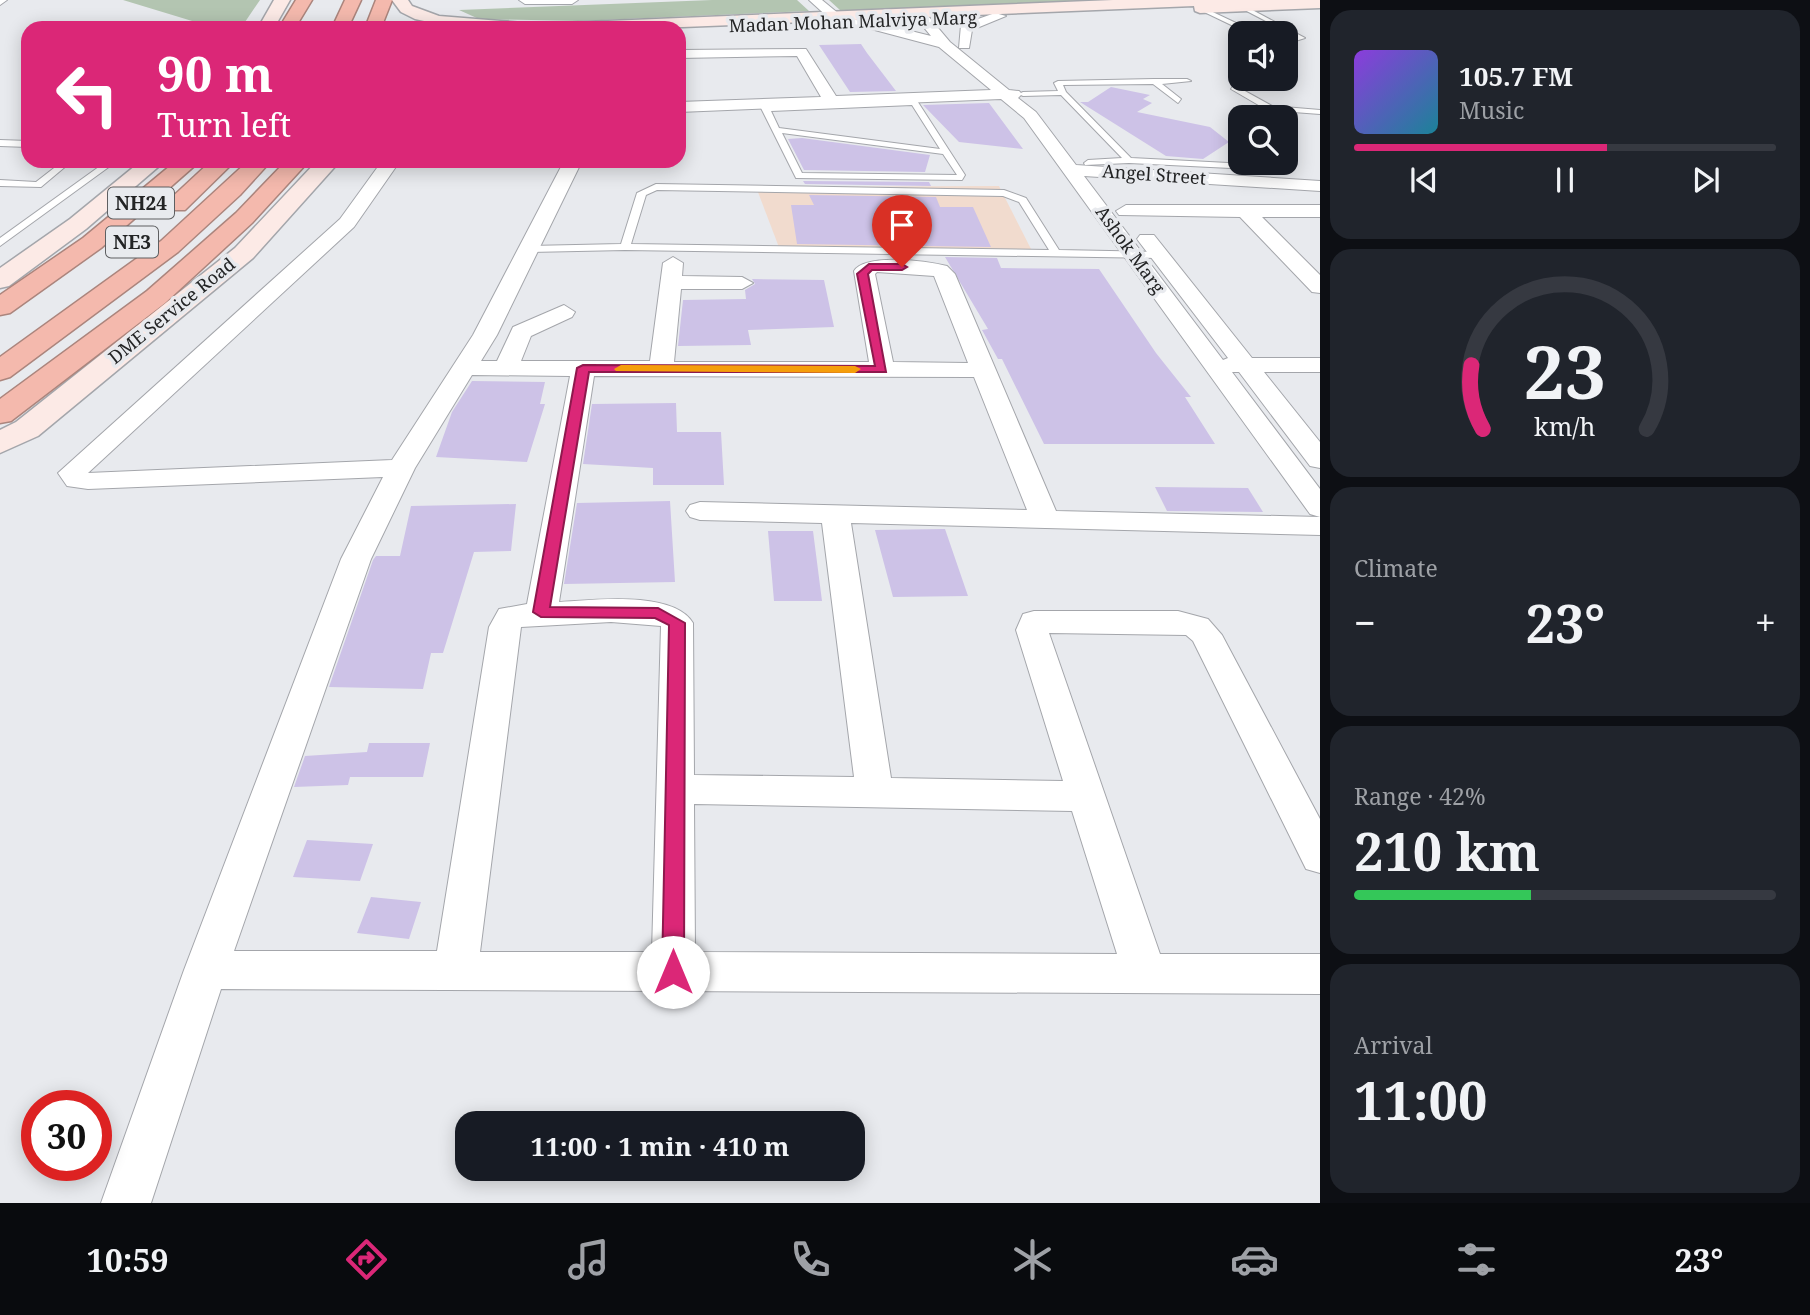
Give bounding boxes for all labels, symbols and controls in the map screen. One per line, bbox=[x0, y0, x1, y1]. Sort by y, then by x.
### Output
street label: Madan Mohan Malviya Marg bbox=[728, 5, 978, 37]
map controls bbox=[1228, 21, 1298, 175]
button: sound bbox=[1228, 21, 1298, 91]
text: 90 m bbox=[157, 40, 273, 106]
icon: left bbox=[42, 49, 133, 140]
text: 105.7 FM bbox=[1459, 58, 1573, 94]
text: Music bbox=[1459, 94, 1524, 126]
text: Turn left bbox=[157, 103, 291, 146]
button: search bbox=[1228, 105, 1298, 175]
street label: Angel Street bbox=[1101, 158, 1207, 190]
icon: previous bbox=[1405, 161, 1443, 199]
icon: pause bbox=[1546, 161, 1584, 199]
icon: next bbox=[1687, 161, 1725, 199]
road number: NH24 bbox=[108, 188, 174, 218]
pin bbox=[872, 195, 932, 267]
street label: Ashok Marg bbox=[1091, 201, 1171, 298]
icon: arrive bbox=[883, 206, 921, 244]
road number: NE3 bbox=[106, 226, 158, 258]
street label: DME Service Road bbox=[103, 252, 240, 369]
text: 23 bbox=[1524, 321, 1606, 420]
text: km/h bbox=[1534, 409, 1596, 443]
text: Climate bbox=[1354, 552, 1438, 584]
text: 23° bbox=[1526, 587, 1605, 658]
text: − bbox=[1354, 596, 1376, 648]
text: + bbox=[1755, 596, 1776, 648]
text: Range · 42% bbox=[1354, 780, 1486, 812]
text: 210 km bbox=[1354, 815, 1540, 886]
position arrow bbox=[636, 935, 710, 1009]
text: Arrival bbox=[1354, 1029, 1433, 1061]
text: 11:00 bbox=[1354, 1064, 1487, 1135]
speed limit sign: 30 bbox=[21, 1090, 112, 1181]
text: 11:00 · 1 min · 410 m bbox=[530, 1128, 790, 1164]
icon: directions bbox=[342, 1235, 391, 1284]
icon: music bbox=[564, 1235, 613, 1284]
icon: phone bbox=[786, 1235, 835, 1284]
icon: climate bbox=[1008, 1235, 1057, 1284]
icon: car bbox=[1230, 1235, 1279, 1284]
icon: filters bbox=[1452, 1235, 1501, 1284]
text: 10:59 bbox=[87, 1238, 169, 1281]
text: 23° bbox=[1674, 1238, 1723, 1281]

